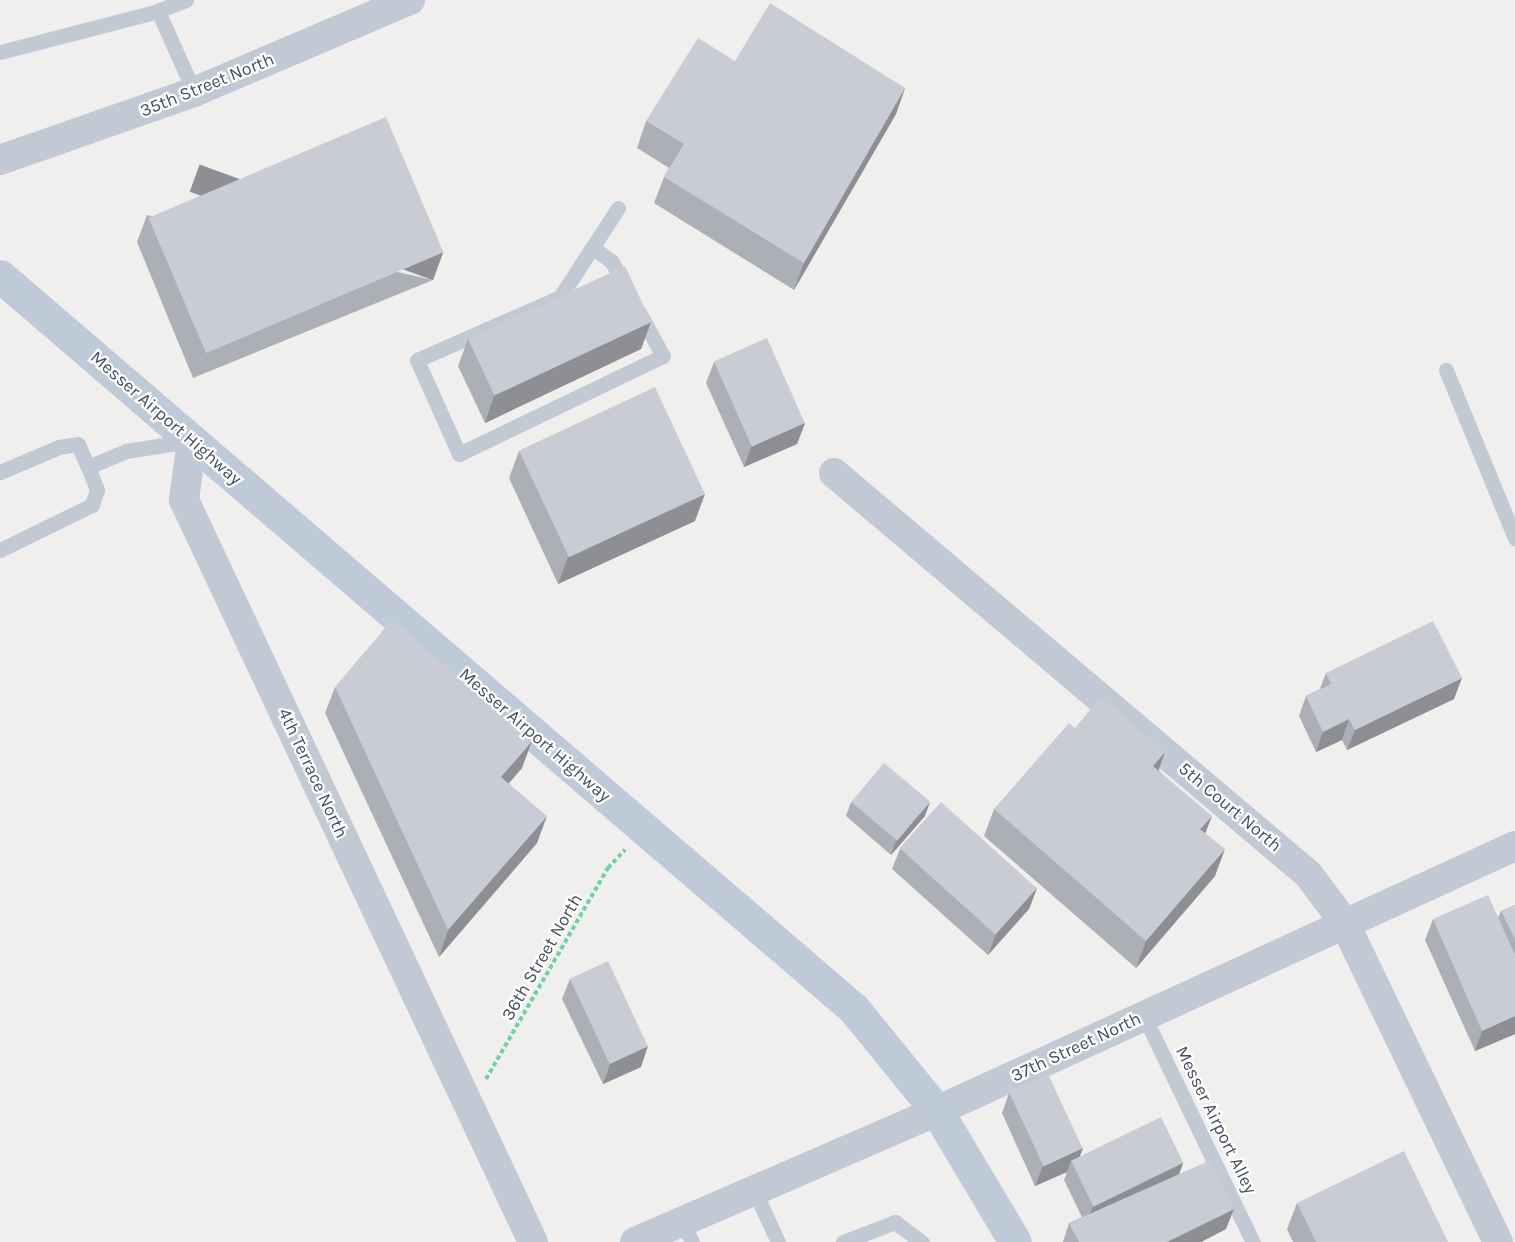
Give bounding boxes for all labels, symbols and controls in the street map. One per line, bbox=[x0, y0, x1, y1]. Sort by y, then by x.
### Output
street label: 35th Street North bbox=[137, 48, 277, 122]
street label: Messer Airport Highway bbox=[86, 346, 246, 490]
street label: Messer Airport Highway bbox=[455, 663, 615, 807]
street label: 4th Terrace North bbox=[273, 705, 353, 841]
street label: 5th Court North bbox=[1174, 758, 1286, 856]
street label: 36th Street North bbox=[497, 890, 587, 1024]
street label: 37th Street North bbox=[1008, 1007, 1144, 1087]
street label: Messer Airport Alley bbox=[1171, 1043, 1261, 1197]

